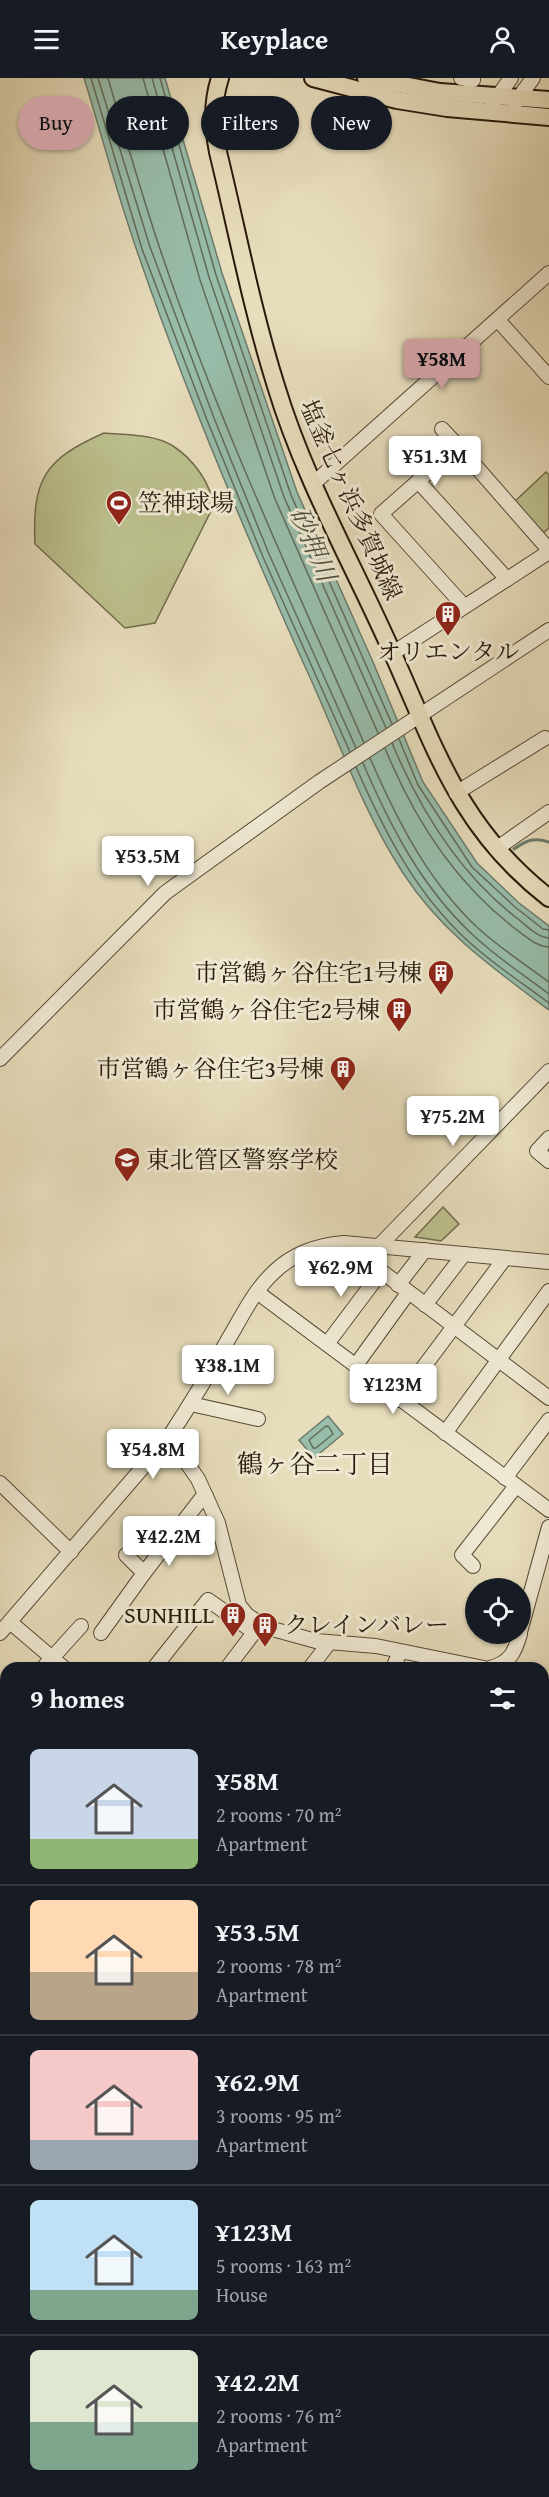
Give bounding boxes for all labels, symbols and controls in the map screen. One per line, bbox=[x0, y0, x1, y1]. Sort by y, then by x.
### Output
text: Keyplace bbox=[221, 19, 328, 59]
icon: menu bbox=[30, 23, 63, 56]
icon: person bbox=[486, 23, 519, 56]
chip: Buy bbox=[18, 96, 94, 150]
chip: Rent bbox=[106, 96, 189, 150]
chip: Filters bbox=[201, 96, 299, 150]
chip: New bbox=[311, 96, 392, 150]
pin: ¥58M bbox=[406, 339, 478, 390]
text: ¥58M bbox=[418, 344, 466, 373]
street label: 塩釜七ヶ浜多賀城線 bbox=[292, 394, 411, 606]
pin: ¥51.3M bbox=[386, 436, 484, 487]
text: ¥51.3M bbox=[403, 441, 467, 470]
place label: 笠神球場 bbox=[138, 485, 234, 520]
sports icon: 笠神球場 bbox=[104, 488, 134, 526]
water label: 砂押川 bbox=[280, 500, 348, 590]
building icon: オリエンタル bbox=[433, 599, 463, 637]
place label: オリエンタル bbox=[377, 634, 519, 669]
pin: ¥53.5M bbox=[99, 836, 197, 887]
text: ¥53.5M bbox=[116, 841, 180, 870]
place label: 市営鶴ヶ谷住宅1号棟 bbox=[194, 955, 422, 990]
building icon: 市営鶴ヶ谷住宅1号棟 bbox=[426, 958, 456, 996]
place label: 市営鶴ヶ谷住宅2号棟 bbox=[152, 992, 380, 1027]
building icon: 市営鶴ヶ谷住宅2号棟 bbox=[384, 995, 414, 1033]
place label: 市営鶴ヶ谷住宅3号棟 bbox=[96, 1051, 324, 1086]
building icon: 市営鶴ヶ谷住宅3号棟 bbox=[328, 1054, 358, 1092]
pin: ¥75.2M bbox=[404, 1096, 502, 1147]
text: ¥75.2M bbox=[421, 1101, 485, 1130]
place label: 東北管区警察学校 bbox=[146, 1142, 338, 1177]
school or university icon: 東北管区警察学校 bbox=[112, 1145, 142, 1183]
pin: ¥62.9M bbox=[292, 1247, 390, 1298]
text: ¥62.9M bbox=[309, 1252, 373, 1281]
pin: ¥38.1M bbox=[179, 1345, 277, 1396]
text: ¥38.1M bbox=[196, 1350, 260, 1379]
pin: ¥123M bbox=[351, 1364, 435, 1415]
text: ¥123M bbox=[364, 1369, 422, 1398]
pin: ¥54.8M bbox=[104, 1429, 202, 1480]
text: ¥54.8M bbox=[121, 1434, 185, 1463]
district label: 鶴ヶ谷二丁目 bbox=[237, 1444, 393, 1483]
pin: ¥42.2M bbox=[120, 1516, 218, 1567]
text: ¥42.2M bbox=[137, 1521, 201, 1550]
map controls bbox=[465, 1578, 531, 1644]
button: locate bbox=[465, 1578, 531, 1644]
place label: SUNHILL bbox=[124, 1597, 214, 1632]
building icon: SUNHILL bbox=[218, 1600, 248, 1638]
place label: クレインバレー bbox=[284, 1607, 449, 1642]
building icon: クレインバレー bbox=[250, 1610, 280, 1648]
text: 9 homes bbox=[30, 1679, 125, 1718]
icon: filters bbox=[486, 1682, 519, 1715]
text: ¥58M bbox=[216, 1761, 279, 1800]
icon: home bbox=[78, 1773, 150, 1845]
text: 2 rooms · 70 m² bbox=[216, 1800, 342, 1829]
text: Apartment bbox=[216, 1829, 308, 1858]
text: ¥53.5M bbox=[216, 1912, 300, 1951]
icon: home bbox=[78, 1924, 150, 1996]
text: 2 rooms · 78 m² bbox=[216, 1951, 342, 1980]
text: Apartment bbox=[216, 1980, 308, 2009]
text: ¥62.9M bbox=[216, 2062, 300, 2101]
icon: home bbox=[78, 2074, 150, 2146]
text: 3 rooms · 95 m² bbox=[216, 2101, 342, 2130]
text: Apartment bbox=[216, 2130, 308, 2159]
text: ¥123M bbox=[216, 2212, 292, 2251]
icon: home bbox=[78, 2224, 150, 2296]
text: 5 rooms · 163 m² bbox=[216, 2251, 351, 2280]
text: House bbox=[216, 2280, 268, 2309]
text: ¥42.2M bbox=[216, 2362, 300, 2401]
icon: home bbox=[78, 2374, 150, 2446]
text: 2 rooms · 76 m² bbox=[216, 2401, 342, 2430]
text: Apartment bbox=[216, 2430, 308, 2459]

